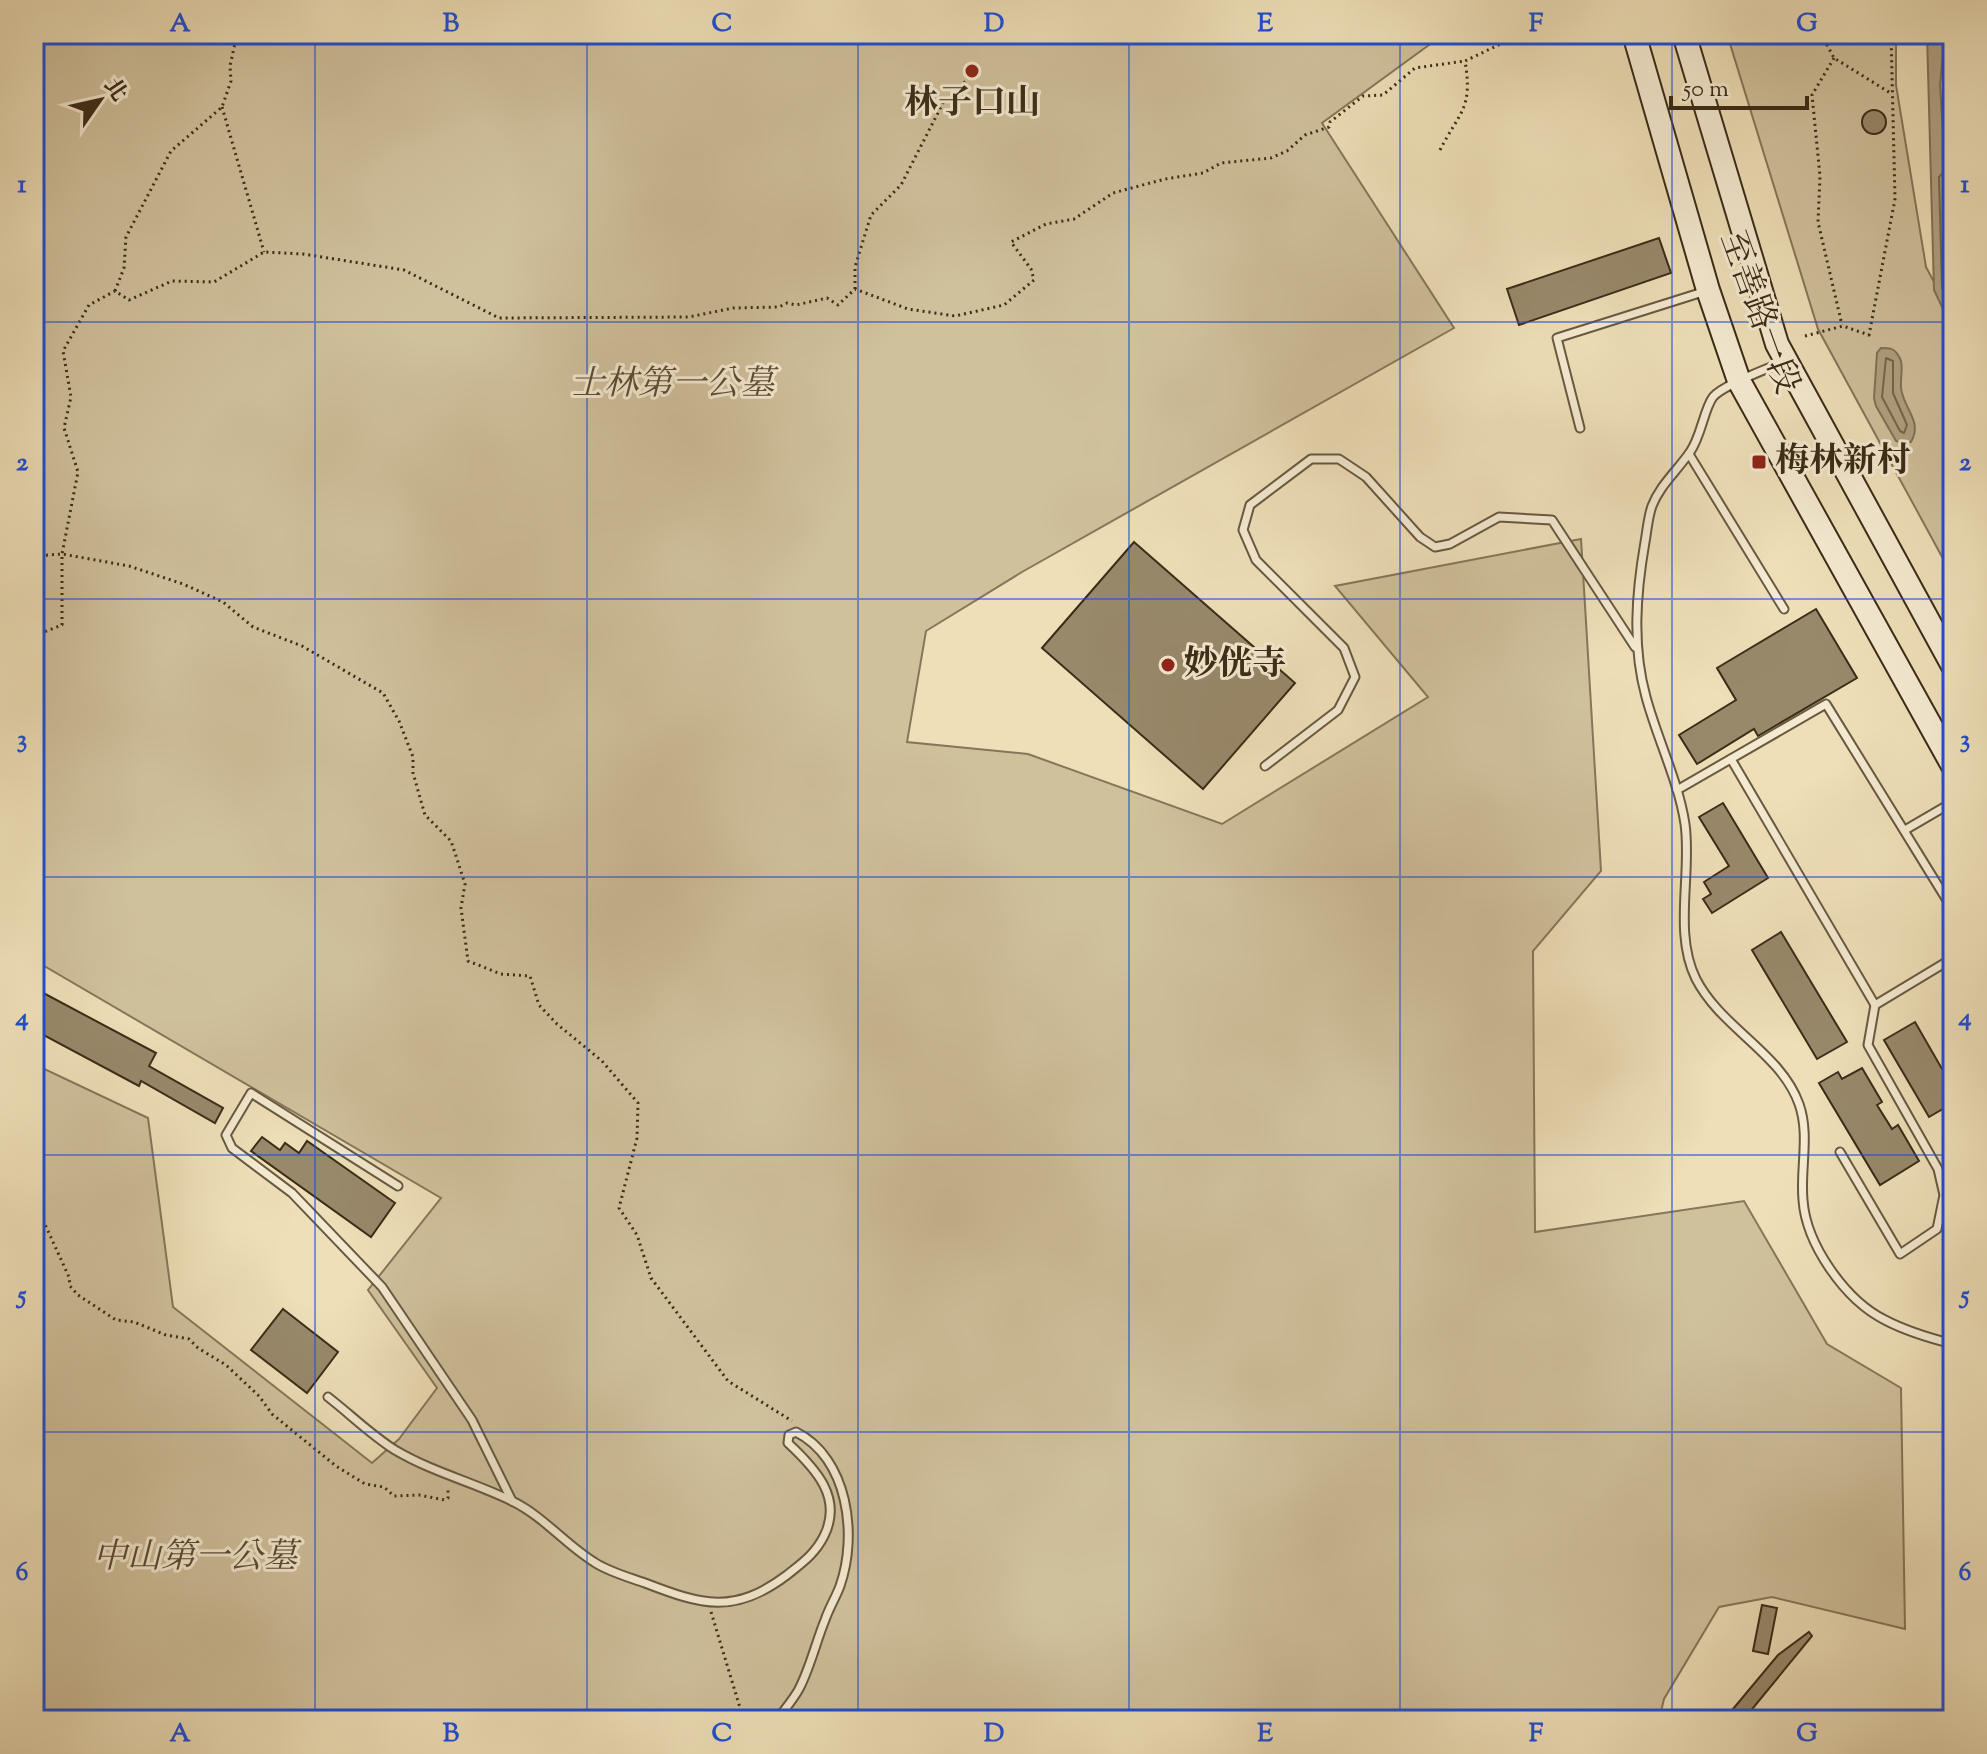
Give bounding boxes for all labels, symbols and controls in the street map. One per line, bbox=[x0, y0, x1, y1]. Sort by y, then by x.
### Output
text: A bbox=[169, 6, 191, 43]
text: B bbox=[443, 6, 460, 43]
text: C bbox=[712, 6, 732, 43]
text: D bbox=[984, 6, 1004, 43]
text: E bbox=[1257, 6, 1273, 43]
text: F bbox=[1529, 6, 1544, 43]
text: G bbox=[1796, 6, 1818, 43]
north arrow bbox=[60, 60, 140, 140]
scale bar bbox=[1671, 60, 1807, 110]
marker: 林子口山 bbox=[963, 62, 981, 80]
text: 北 bbox=[95, 72, 134, 109]
text: 50 m bbox=[1681, 73, 1729, 107]
place label: 林子口山 bbox=[904, 80, 1040, 129]
text: 1 bbox=[18, 167, 27, 204]
text: 1 bbox=[1961, 167, 1970, 204]
street label: 至善路一段 bbox=[1706, 225, 1810, 401]
park label: 士林第一公墓 bbox=[570, 361, 779, 410]
place label: 梅林新村 bbox=[1775, 438, 1911, 487]
text: 2 bbox=[16, 445, 29, 482]
text: 2 bbox=[1959, 445, 1972, 482]
marker: 梅林新村 bbox=[1750, 453, 1768, 471]
place label: 妙侊寺 bbox=[1184, 641, 1286, 690]
marker: 妙侊寺 bbox=[1159, 656, 1177, 674]
text: 3 bbox=[17, 722, 27, 759]
text: 3 bbox=[1960, 722, 1970, 759]
text: 4 bbox=[14, 1000, 29, 1037]
text: 4 bbox=[1957, 1000, 1972, 1037]
text: 5 bbox=[16, 1278, 27, 1315]
text: 5 bbox=[1959, 1278, 1970, 1315]
park label: 中山第一公墓 bbox=[93, 1534, 302, 1583]
text: 6 bbox=[16, 1555, 29, 1592]
text: 6 bbox=[1959, 1555, 1972, 1592]
text: A bbox=[169, 1716, 191, 1753]
text: B bbox=[443, 1716, 460, 1753]
text: C bbox=[712, 1716, 732, 1753]
text: D bbox=[984, 1716, 1004, 1753]
text: E bbox=[1257, 1716, 1273, 1753]
text: F bbox=[1529, 1716, 1544, 1753]
text: G bbox=[1796, 1716, 1818, 1753]

